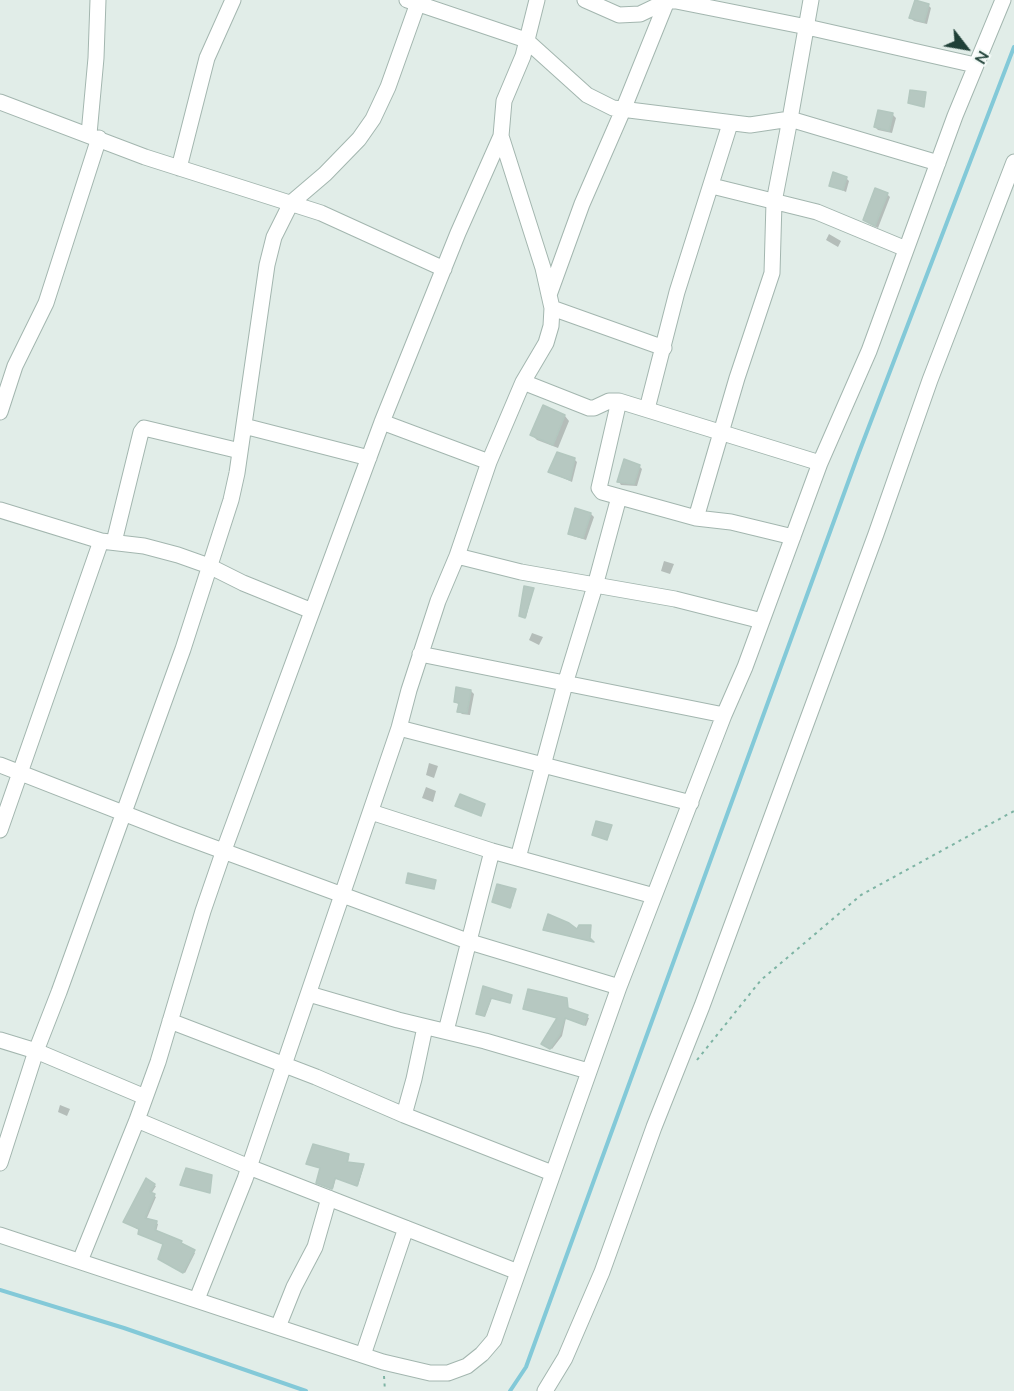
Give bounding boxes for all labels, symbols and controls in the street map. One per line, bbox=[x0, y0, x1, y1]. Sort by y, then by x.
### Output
north arrow bbox=[936, 18, 996, 78]
text: N bbox=[969, 46, 994, 68]

